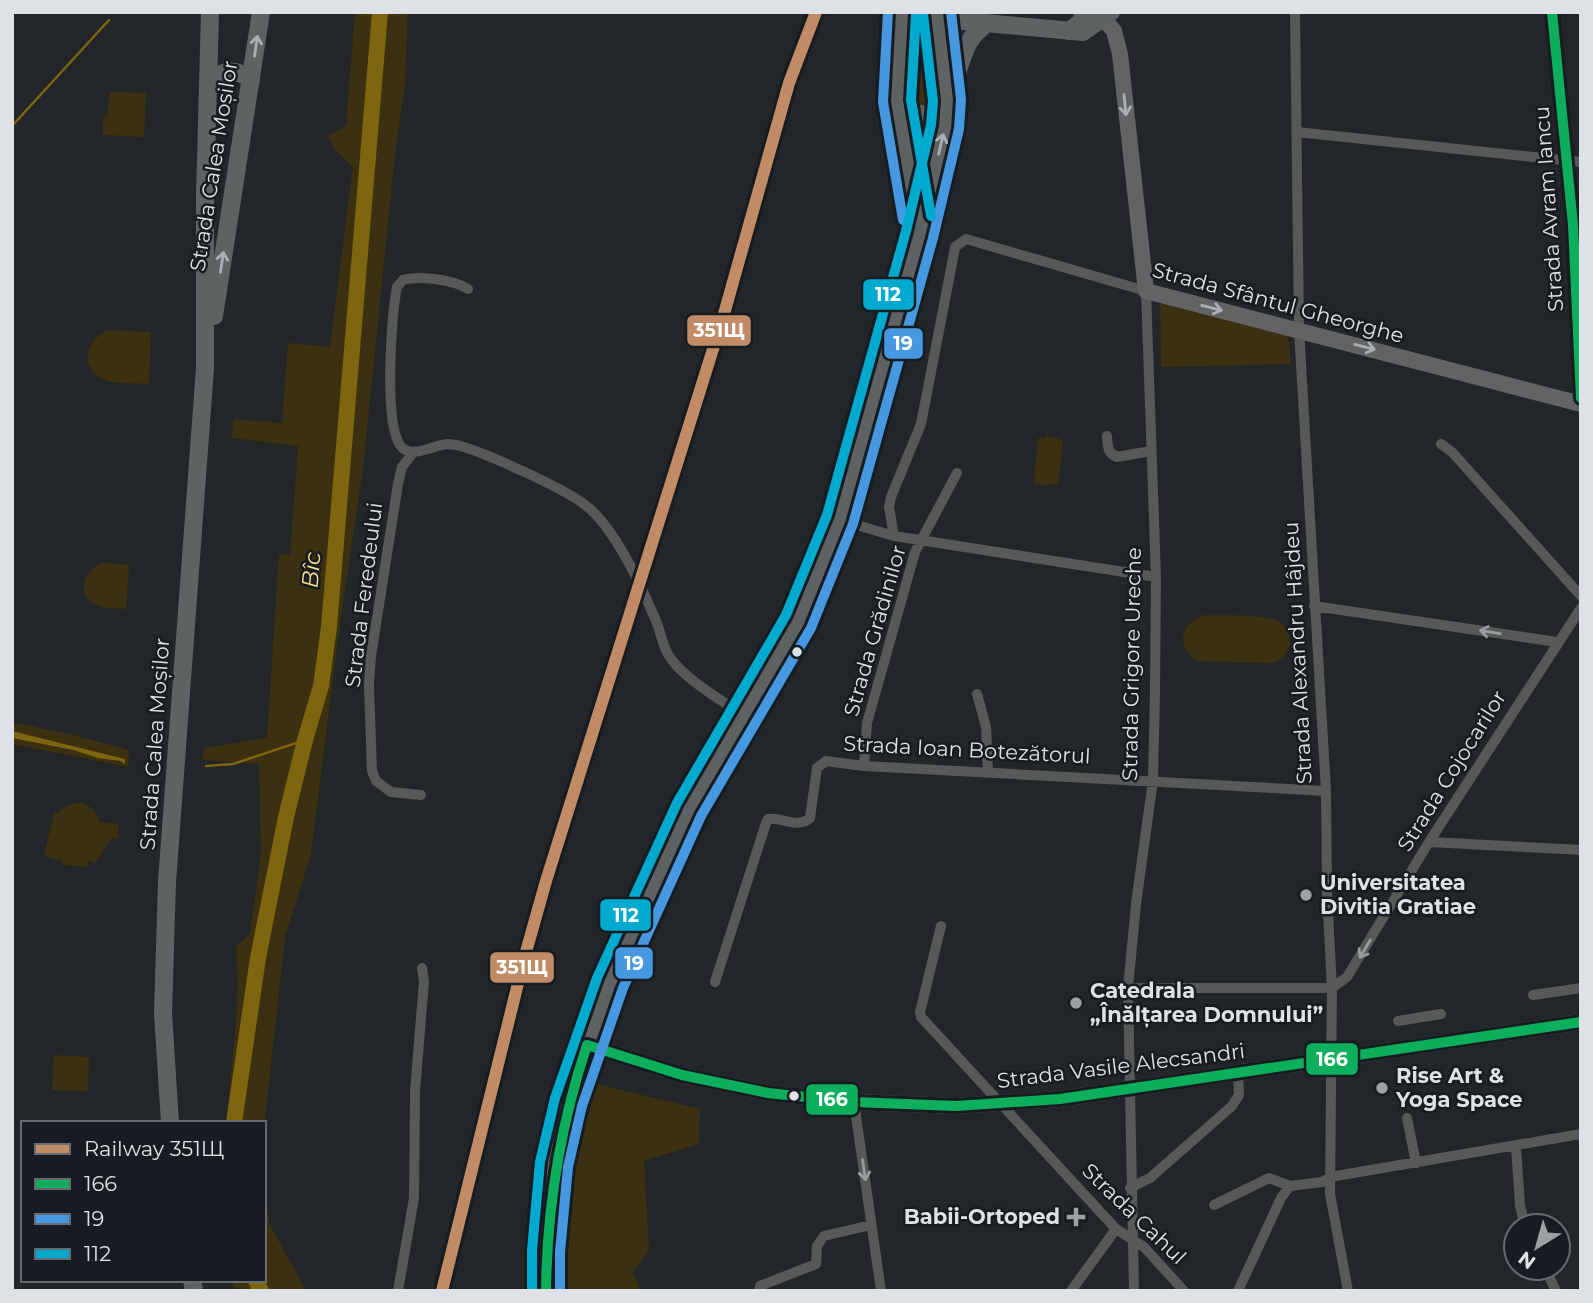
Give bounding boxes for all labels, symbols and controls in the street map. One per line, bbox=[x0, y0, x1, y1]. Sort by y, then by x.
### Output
one-way arrow bbox=[250, 35, 263, 58]
street label: Strada Calea Moșilor bbox=[185, 59, 243, 273]
one-way arrow bbox=[1119, 93, 1132, 116]
street label: Strada Avram Iancu bbox=[1529, 105, 1568, 313]
one-way arrow bbox=[934, 133, 948, 156]
one-way arrow bbox=[216, 251, 229, 274]
street label: Strada Sfântul Gheorghe bbox=[1150, 257, 1407, 348]
line badge: 112 bbox=[862, 278, 915, 311]
text: 112 bbox=[875, 283, 901, 306]
one-way arrow bbox=[1200, 302, 1223, 315]
line badge: 351Щ bbox=[686, 314, 752, 347]
text: 351Щ bbox=[692, 319, 745, 342]
line badge: 19 bbox=[883, 327, 924, 360]
text: 19 bbox=[893, 332, 913, 355]
one-way arrow bbox=[1353, 341, 1375, 354]
street label: Strada Feredeului bbox=[340, 501, 387, 689]
street label: Strada Alexandru Hâjdeu bbox=[1278, 521, 1317, 785]
street label: Strada Grădinilor bbox=[838, 542, 911, 719]
street label: Strada Grigore Ureche bbox=[1117, 547, 1146, 781]
water label: Bîc bbox=[295, 551, 327, 589]
one-way arrow bbox=[1479, 625, 1502, 638]
street label: Strada Calea Moșilor bbox=[135, 637, 175, 851]
unlabelled marker bbox=[790, 645, 804, 659]
street label: Strada Cojocarilor bbox=[1392, 686, 1511, 856]
street label: Strada Ioan Botezătorul bbox=[843, 731, 1091, 768]
place label: Universitatea Divitia Gratiae bbox=[1320, 870, 1476, 919]
marker: Universitatea Divitia Gratiae bbox=[1298, 887, 1314, 903]
line badge: 112 bbox=[599, 898, 652, 932]
text: 112 bbox=[613, 904, 639, 927]
one-way arrow bbox=[1357, 938, 1371, 958]
line badge: 19 bbox=[614, 946, 654, 980]
line badge: 351Щ bbox=[489, 951, 555, 984]
text: 19 bbox=[624, 952, 644, 975]
text: 351Щ bbox=[495, 956, 548, 979]
place label: Catedrala „Înălțarea Domnului” bbox=[1090, 978, 1323, 1028]
marker: Catedrala „Înălțarea Domnului” bbox=[1068, 995, 1084, 1011]
street label: Strada Vasile Alecsandri bbox=[996, 1038, 1246, 1093]
line badge: 166 bbox=[1305, 1042, 1359, 1076]
text: 166 bbox=[1316, 1048, 1348, 1071]
place label: Rise Art & Yoga Space bbox=[1395, 1063, 1523, 1112]
marker: Rise Art & Yoga Space bbox=[1374, 1080, 1390, 1096]
line badge: 166 bbox=[805, 1083, 859, 1116]
text: 166 bbox=[816, 1088, 848, 1111]
unlabelled marker bbox=[787, 1089, 801, 1103]
legend bbox=[21, 1121, 266, 1282]
text: Railway 351Щ bbox=[84, 1136, 224, 1161]
one-way arrow bbox=[857, 1158, 870, 1181]
street label: Strada Cahul bbox=[1077, 1158, 1191, 1269]
text: 166 bbox=[84, 1171, 117, 1196]
place label: Babii-Ortoped bbox=[904, 1204, 1060, 1229]
text: 19 bbox=[84, 1206, 104, 1231]
marker: Babii-Ortoped bbox=[1066, 1207, 1086, 1227]
north arrow bbox=[1502, 1212, 1572, 1282]
text: 112 bbox=[84, 1241, 111, 1266]
text: N bbox=[1514, 1246, 1540, 1274]

